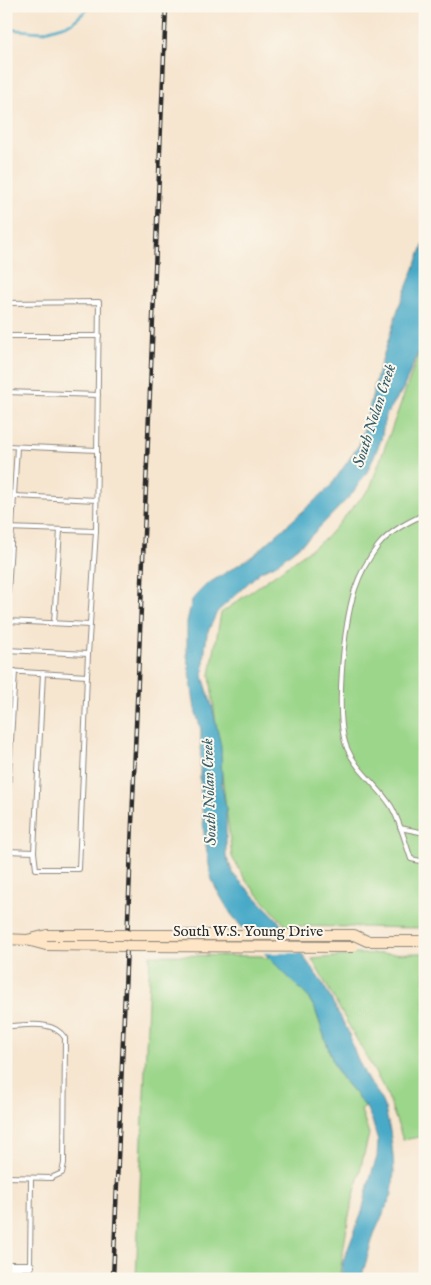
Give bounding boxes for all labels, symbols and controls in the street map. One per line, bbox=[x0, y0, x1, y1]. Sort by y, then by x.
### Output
water label: South Nolan Creek bbox=[349, 361, 401, 470]
water label: South Nolan Creek bbox=[198, 737, 222, 846]
street label: South W.S. Young Drive bbox=[173, 922, 323, 941]

